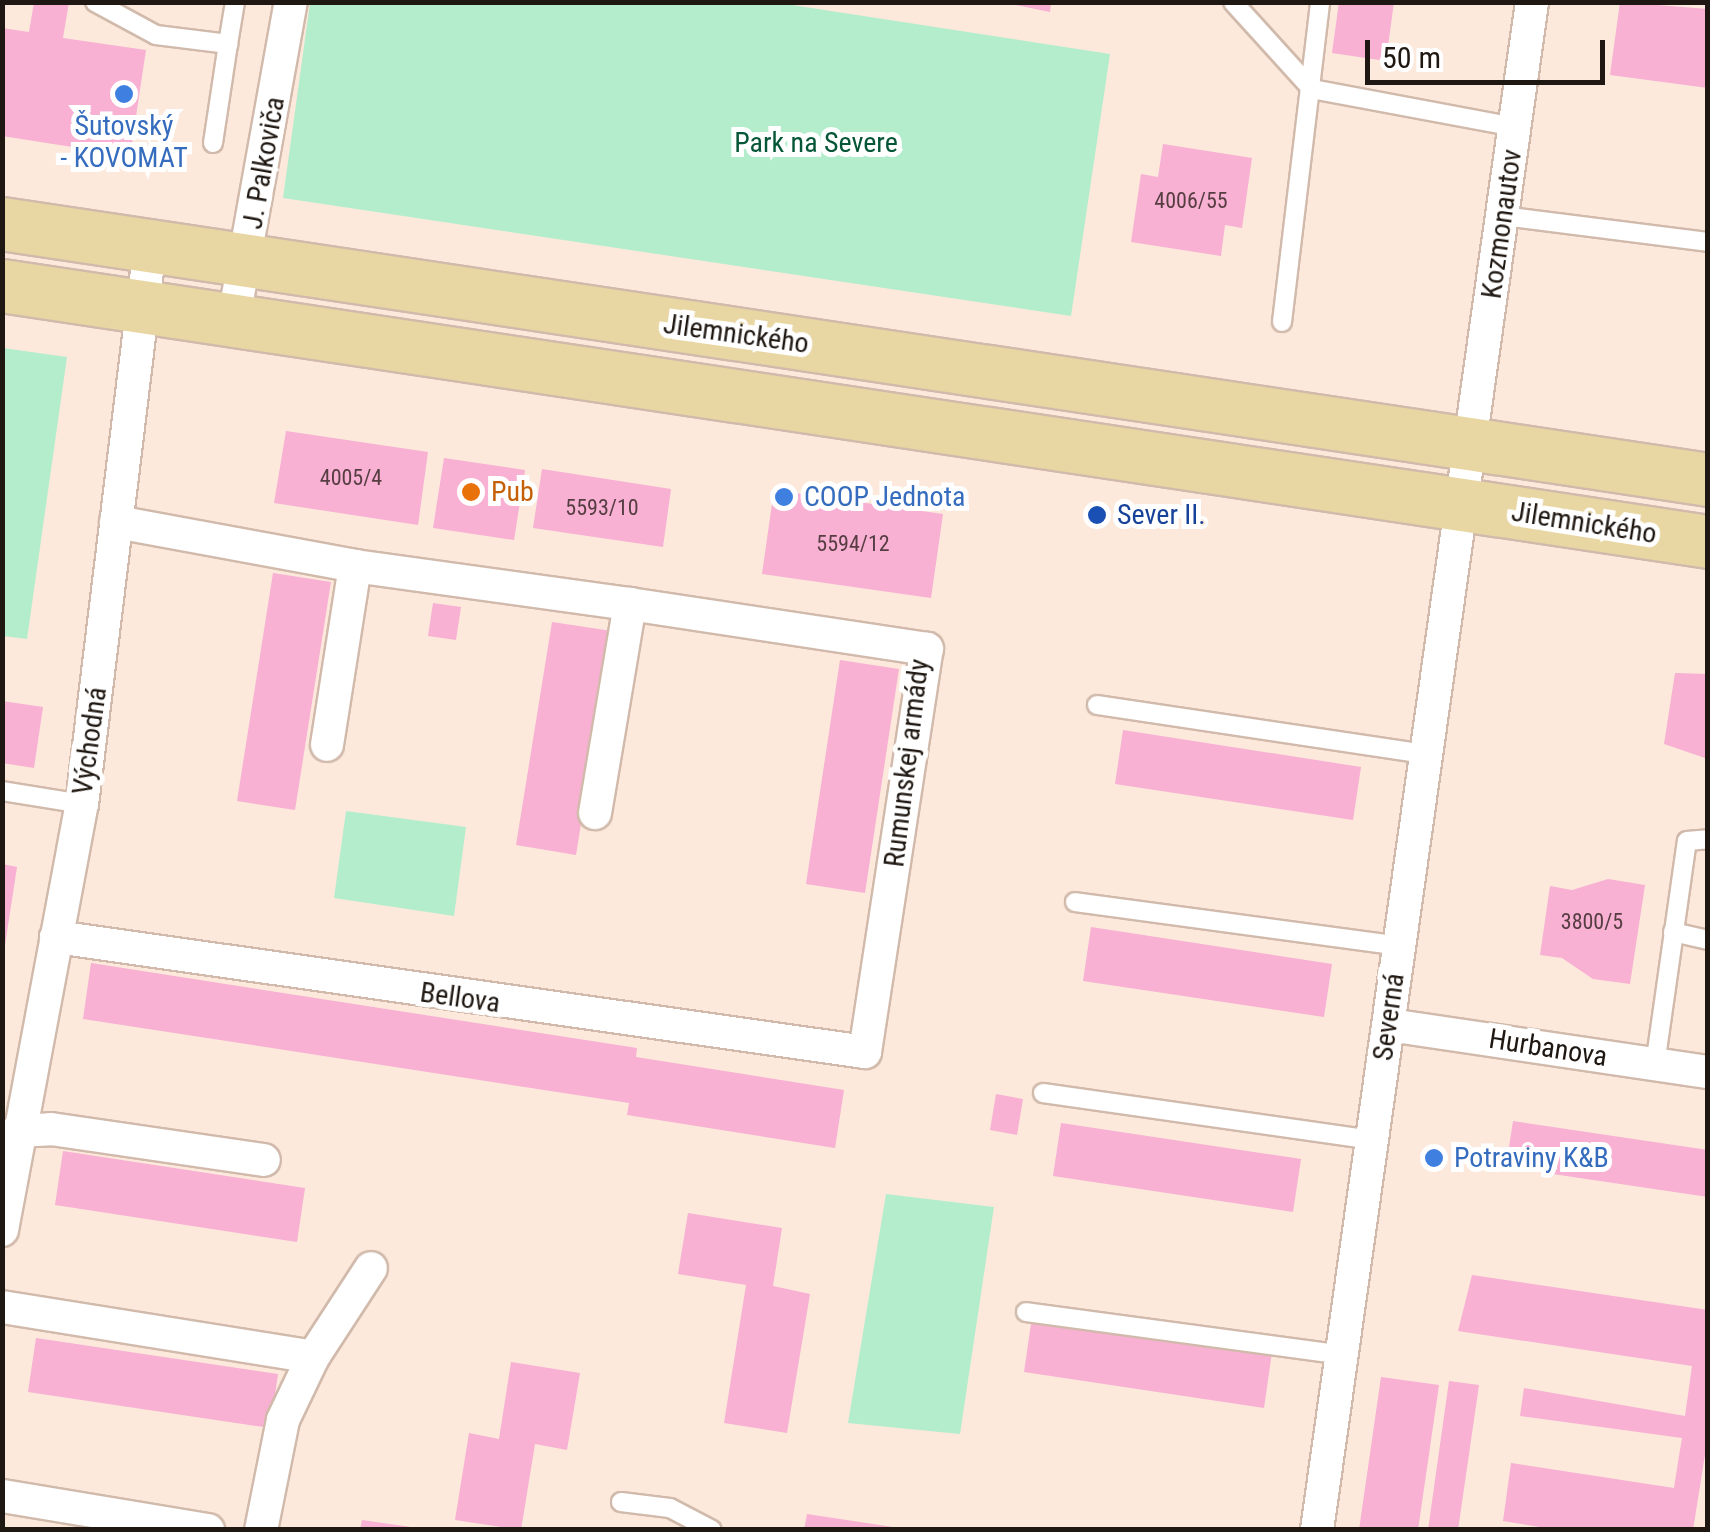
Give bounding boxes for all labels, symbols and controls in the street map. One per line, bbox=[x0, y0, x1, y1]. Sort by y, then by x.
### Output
scale bar bbox=[1370, 20, 1610, 82]
text: 50 m bbox=[1382, 40, 1441, 75]
marker: Šutovský - KOVOMAT bbox=[113, 83, 135, 105]
street label: J. Palkoviča bbox=[236, 94, 292, 232]
place label: Šutovský - KOVOMAT bbox=[60, 109, 188, 175]
park label: Park na Severe bbox=[734, 126, 898, 160]
street label: Kozmonautov bbox=[1475, 147, 1529, 301]
house number: 4006/55 bbox=[1154, 188, 1228, 214]
street label: Jilemnického bbox=[661, 307, 811, 361]
house number: 4005/4 bbox=[320, 465, 382, 491]
place label: Pub bbox=[491, 475, 534, 509]
place label: COOP Jednota bbox=[804, 480, 965, 514]
marker: Pub bbox=[460, 481, 482, 503]
marker: COOP Jednota bbox=[773, 486, 795, 508]
house number: 5593/10 bbox=[565, 495, 639, 521]
street label: Jilemnického bbox=[1509, 495, 1659, 551]
place label: Sever II. bbox=[1117, 498, 1206, 532]
marker: Sever II. bbox=[1086, 504, 1108, 526]
house number: 5594/12 bbox=[816, 531, 890, 557]
street label: Rumunskej armády bbox=[878, 657, 936, 869]
street label: Východná bbox=[66, 685, 114, 797]
house number: 3800/5 bbox=[1561, 909, 1623, 935]
street label: Severná bbox=[1366, 971, 1412, 1063]
street label: Bellova bbox=[418, 976, 502, 1020]
street label: Hurbanova bbox=[1486, 1022, 1610, 1074]
place label: Potraviny K&B bbox=[1454, 1141, 1609, 1175]
marker: Potraviny K&B bbox=[1423, 1147, 1445, 1169]

